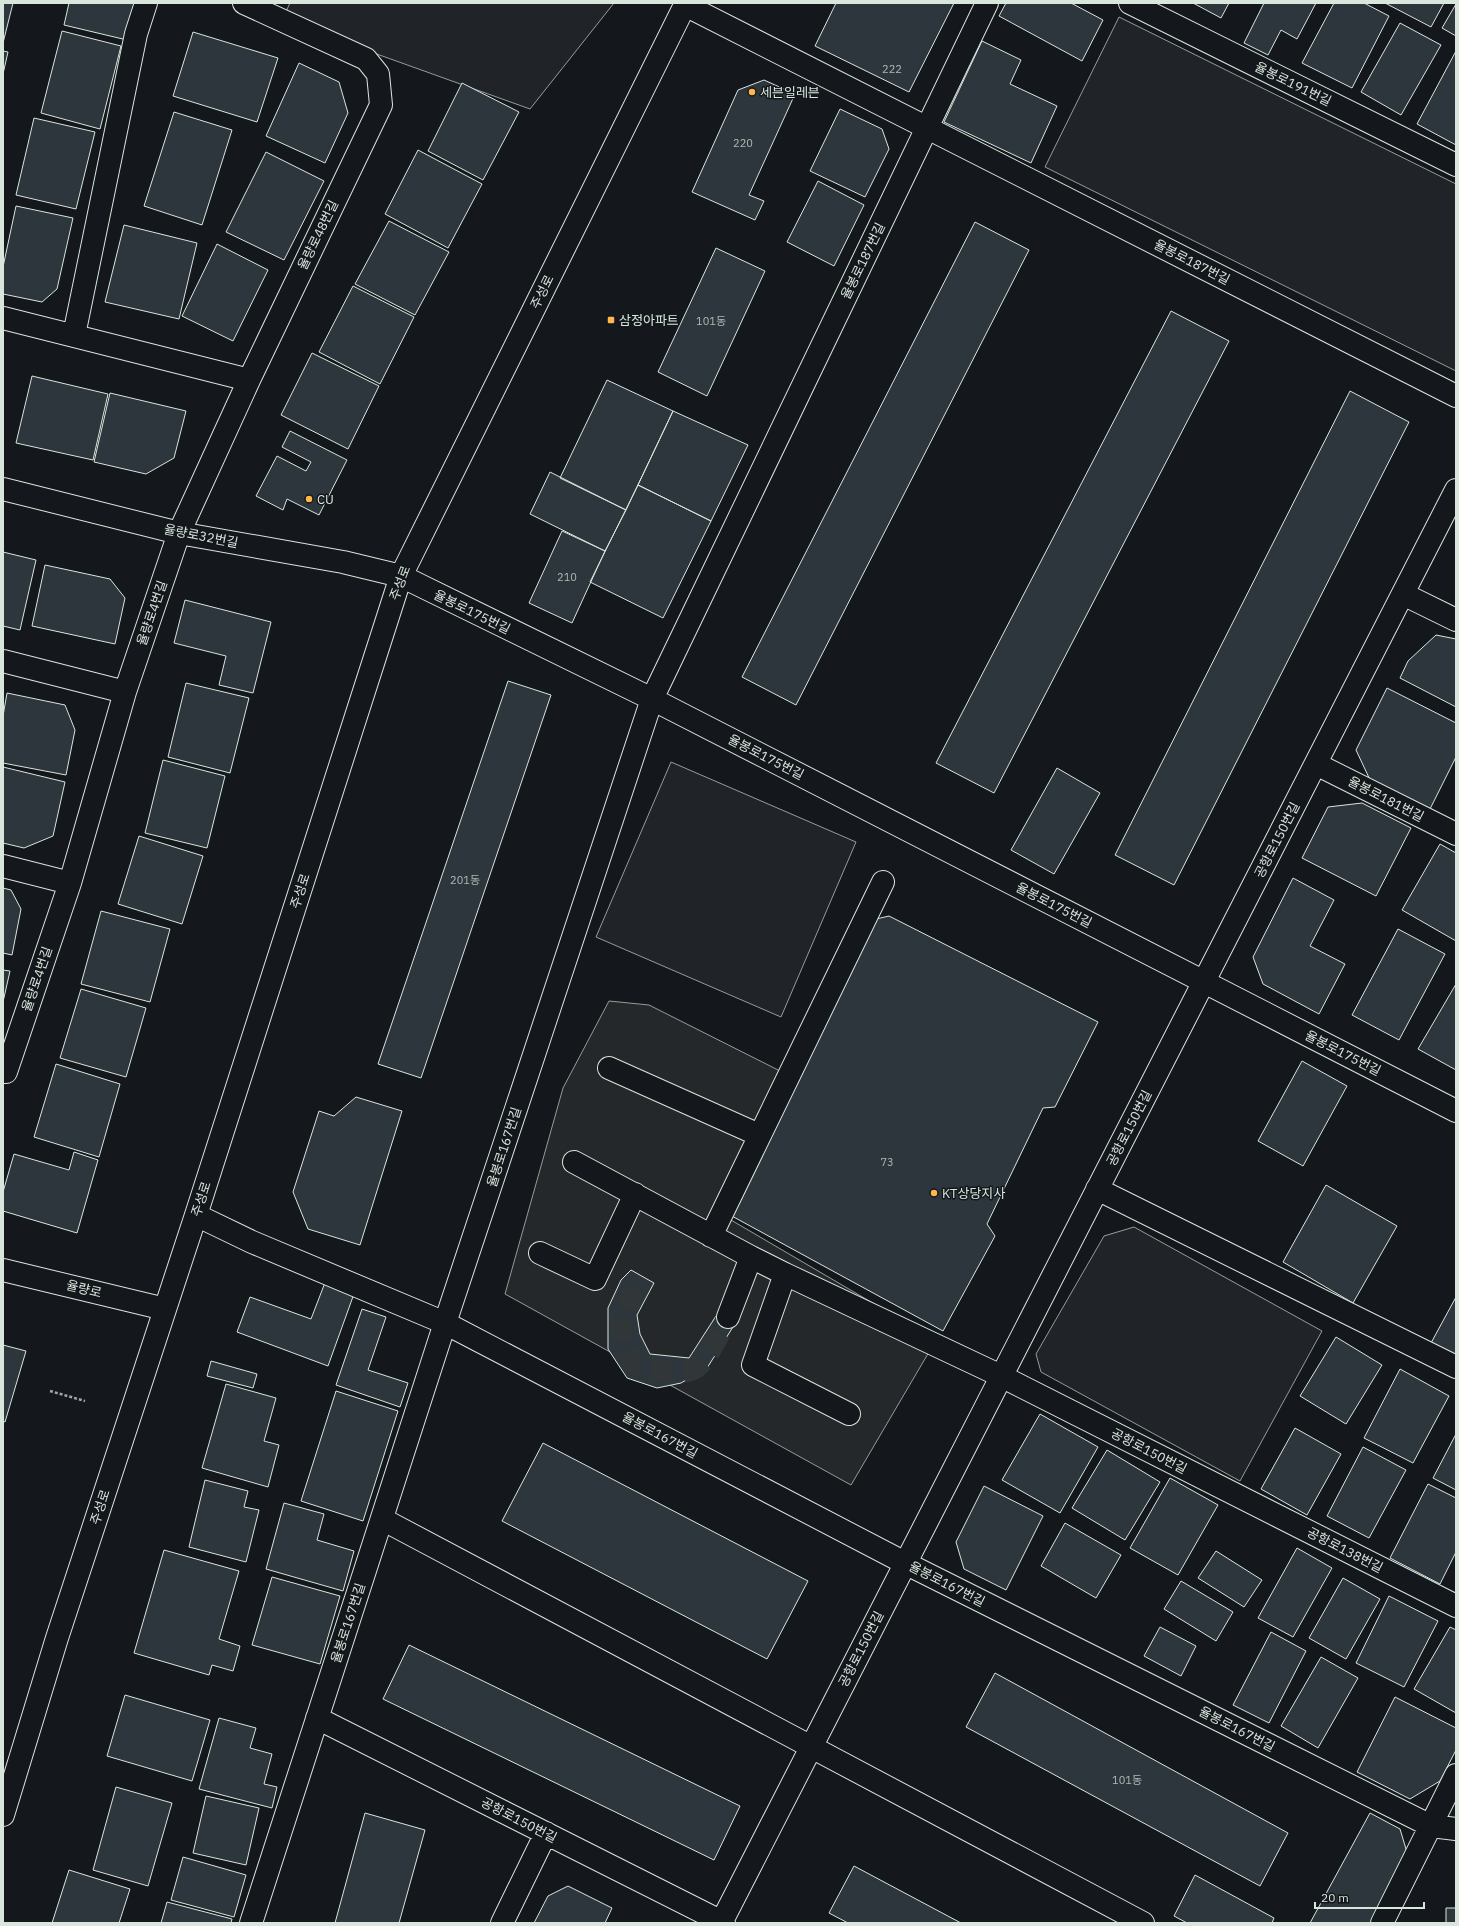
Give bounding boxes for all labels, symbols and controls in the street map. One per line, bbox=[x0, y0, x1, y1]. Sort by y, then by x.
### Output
street label: 율봉로191번길 bbox=[1252, 58, 1334, 110]
house number: 222 bbox=[882, 62, 902, 76]
place label: 세븐일레븐 bbox=[760, 84, 820, 101]
marker: 세븐일레븐 bbox=[747, 87, 757, 97]
house number: 220 bbox=[733, 136, 753, 150]
street label: 율량로48번길 bbox=[294, 197, 342, 273]
street label: 율봉로187번길 bbox=[837, 220, 889, 302]
street label: 율봉로187번길 bbox=[1151, 236, 1233, 288]
street label: 주성로 bbox=[526, 272, 558, 312]
place label: 삼정아파트 bbox=[619, 312, 679, 329]
house number: 101동 bbox=[696, 314, 726, 328]
marker: 삼정아파트 bbox=[606, 315, 616, 325]
place label: CU bbox=[317, 491, 334, 508]
marker: CU bbox=[304, 494, 314, 504]
street label: 율량로32번길 bbox=[162, 520, 240, 552]
street label: 주성로 bbox=[386, 563, 414, 603]
house number: 210 bbox=[557, 570, 577, 584]
street label: 율량로4번길 bbox=[133, 578, 171, 648]
street label: 율봉로175번길 bbox=[431, 586, 513, 638]
street label: 율봉로175번길 bbox=[725, 731, 807, 783]
street label: 율봉로181번길 bbox=[1345, 773, 1427, 825]
street label: 공항로150번길 bbox=[1251, 799, 1303, 881]
street label: 주성로 bbox=[286, 871, 314, 911]
house number: 201동 bbox=[450, 873, 480, 887]
street label: 율봉로175번길 bbox=[1013, 879, 1095, 931]
street label: 율량로4번길 bbox=[18, 944, 56, 1014]
street label: 율봉로175번길 bbox=[1302, 1027, 1384, 1079]
street label: 공항로150번길 bbox=[1103, 1087, 1155, 1169]
street label: 율봉로167번길 bbox=[483, 1105, 525, 1189]
house number: 73 bbox=[880, 1155, 894, 1169]
street label: 주성로 bbox=[187, 1179, 215, 1219]
place label: KT상당지사 bbox=[942, 1185, 1005, 1202]
marker: KT상당지사 bbox=[929, 1188, 939, 1198]
street label: 율량로 bbox=[65, 1276, 103, 1302]
street label: 율봉로167번길 bbox=[619, 1408, 701, 1462]
street label: 공항로150번길 bbox=[1108, 1425, 1190, 1477]
street label: 주성로 bbox=[86, 1487, 114, 1527]
street label: 공항로138번길 bbox=[1304, 1524, 1386, 1576]
street label: 율봉로167번길 bbox=[906, 1558, 988, 1610]
street label: 율봉로167번길 bbox=[327, 1581, 369, 1665]
street label: 공항로150번길 bbox=[835, 1608, 887, 1690]
street label: 율봉로167번길 bbox=[1196, 1703, 1278, 1755]
house number: 101동 bbox=[1112, 1773, 1142, 1787]
street label: 공항로150번길 bbox=[478, 1794, 560, 1846]
scale bar bbox=[1315, 1884, 1424, 1910]
text: 20 m bbox=[1321, 1890, 1349, 1905]

